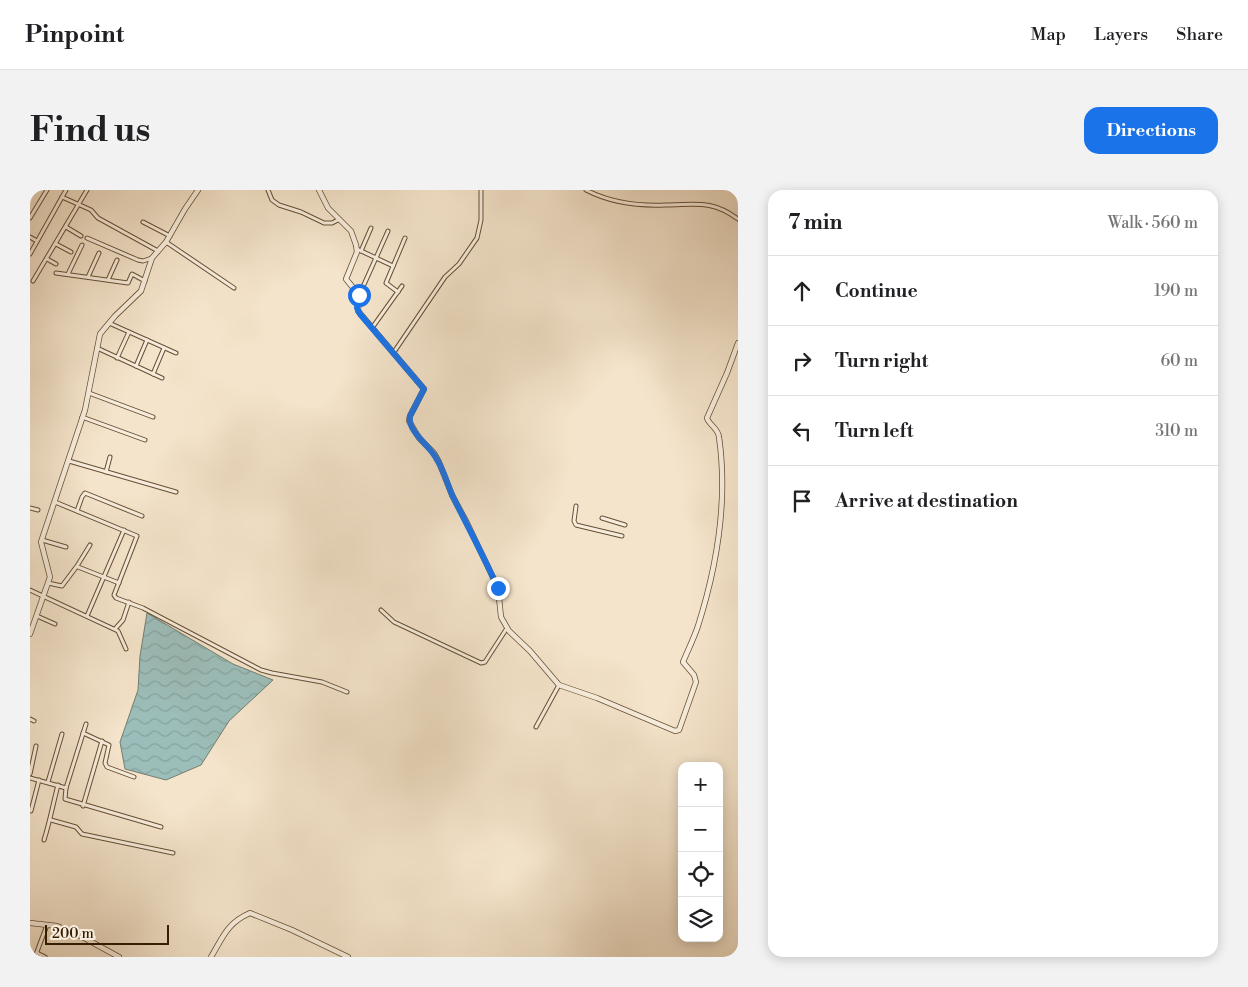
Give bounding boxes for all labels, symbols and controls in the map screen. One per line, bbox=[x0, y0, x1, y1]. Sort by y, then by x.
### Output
text: Pinpoint bbox=[25, 20, 124, 50]
text: Map bbox=[1031, 23, 1066, 46]
text: Layers bbox=[1094, 23, 1148, 46]
text: Share bbox=[1176, 23, 1223, 46]
button: Directions bbox=[1084, 107, 1218, 154]
text: Find us bbox=[30, 109, 150, 152]
text: 7 min bbox=[788, 210, 842, 236]
text: Walk · 560 m bbox=[1108, 213, 1198, 233]
icon: ahead bbox=[788, 277, 816, 305]
text: Continue bbox=[835, 279, 918, 303]
text: 190 m bbox=[1154, 281, 1198, 301]
route start bbox=[348, 284, 371, 307]
icon: right bbox=[788, 347, 816, 375]
text: Turn right bbox=[835, 349, 928, 373]
text: 60 m bbox=[1160, 351, 1198, 371]
icon: left bbox=[788, 417, 816, 445]
text: Turn left bbox=[835, 419, 914, 443]
text: 310 m bbox=[1155, 421, 1198, 441]
icon: arrive bbox=[788, 487, 816, 515]
text: Arrive at destination bbox=[835, 489, 1018, 513]
route end bbox=[487, 577, 510, 600]
map controls bbox=[678, 762, 723, 942]
button: + bbox=[678, 762, 723, 807]
button: − bbox=[678, 807, 723, 852]
button: locate bbox=[678, 852, 723, 897]
button: layers bbox=[678, 897, 723, 942]
scale bar bbox=[45, 922, 169, 945]
text: 200 m bbox=[52, 925, 94, 943]

